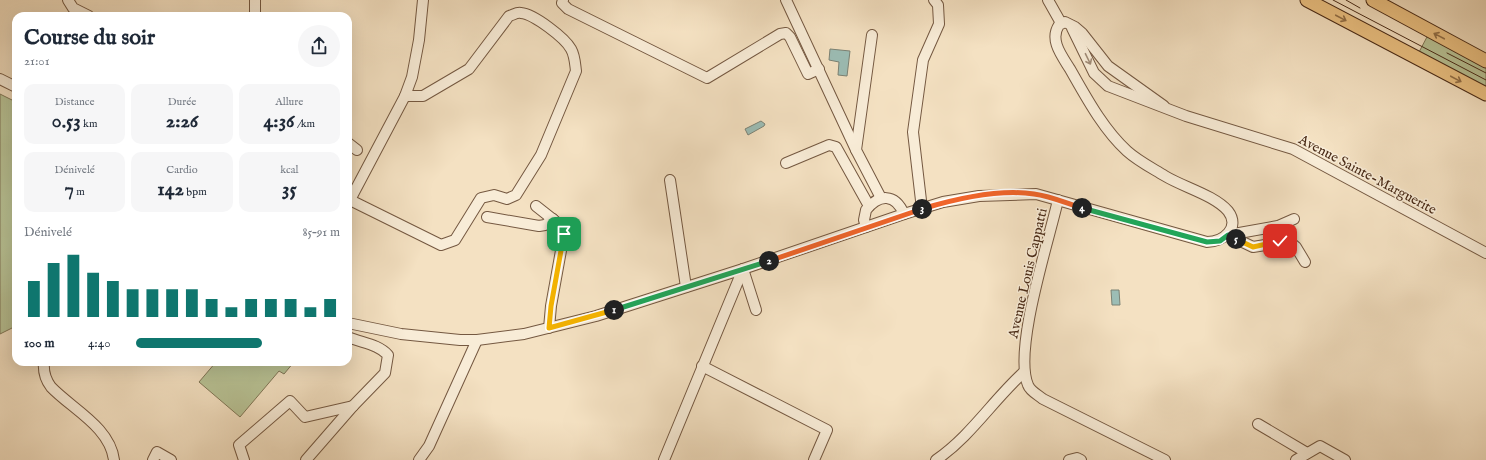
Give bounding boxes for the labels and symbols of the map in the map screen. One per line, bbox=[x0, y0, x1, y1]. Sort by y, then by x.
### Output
one-way arrow bbox=[1335, 15, 1347, 22]
one-way arrow bbox=[1433, 32, 1445, 39]
one-way arrow bbox=[1085, 53, 1092, 65]
one-way arrow bbox=[1450, 76, 1462, 83]
street label: Avenue Sainte-Marguerite bbox=[1295, 130, 1440, 219]
pin: 4 bbox=[1072, 198, 1092, 218]
pin: 3 bbox=[912, 199, 932, 219]
street label: Avenue Louis Cappatti bbox=[1004, 206, 1052, 341]
pin bbox=[547, 217, 581, 251]
pin bbox=[1263, 224, 1297, 258]
pin: 5 bbox=[1226, 229, 1246, 249]
pin: 2 bbox=[759, 251, 779, 271]
pin: 1 bbox=[604, 300, 624, 320]

